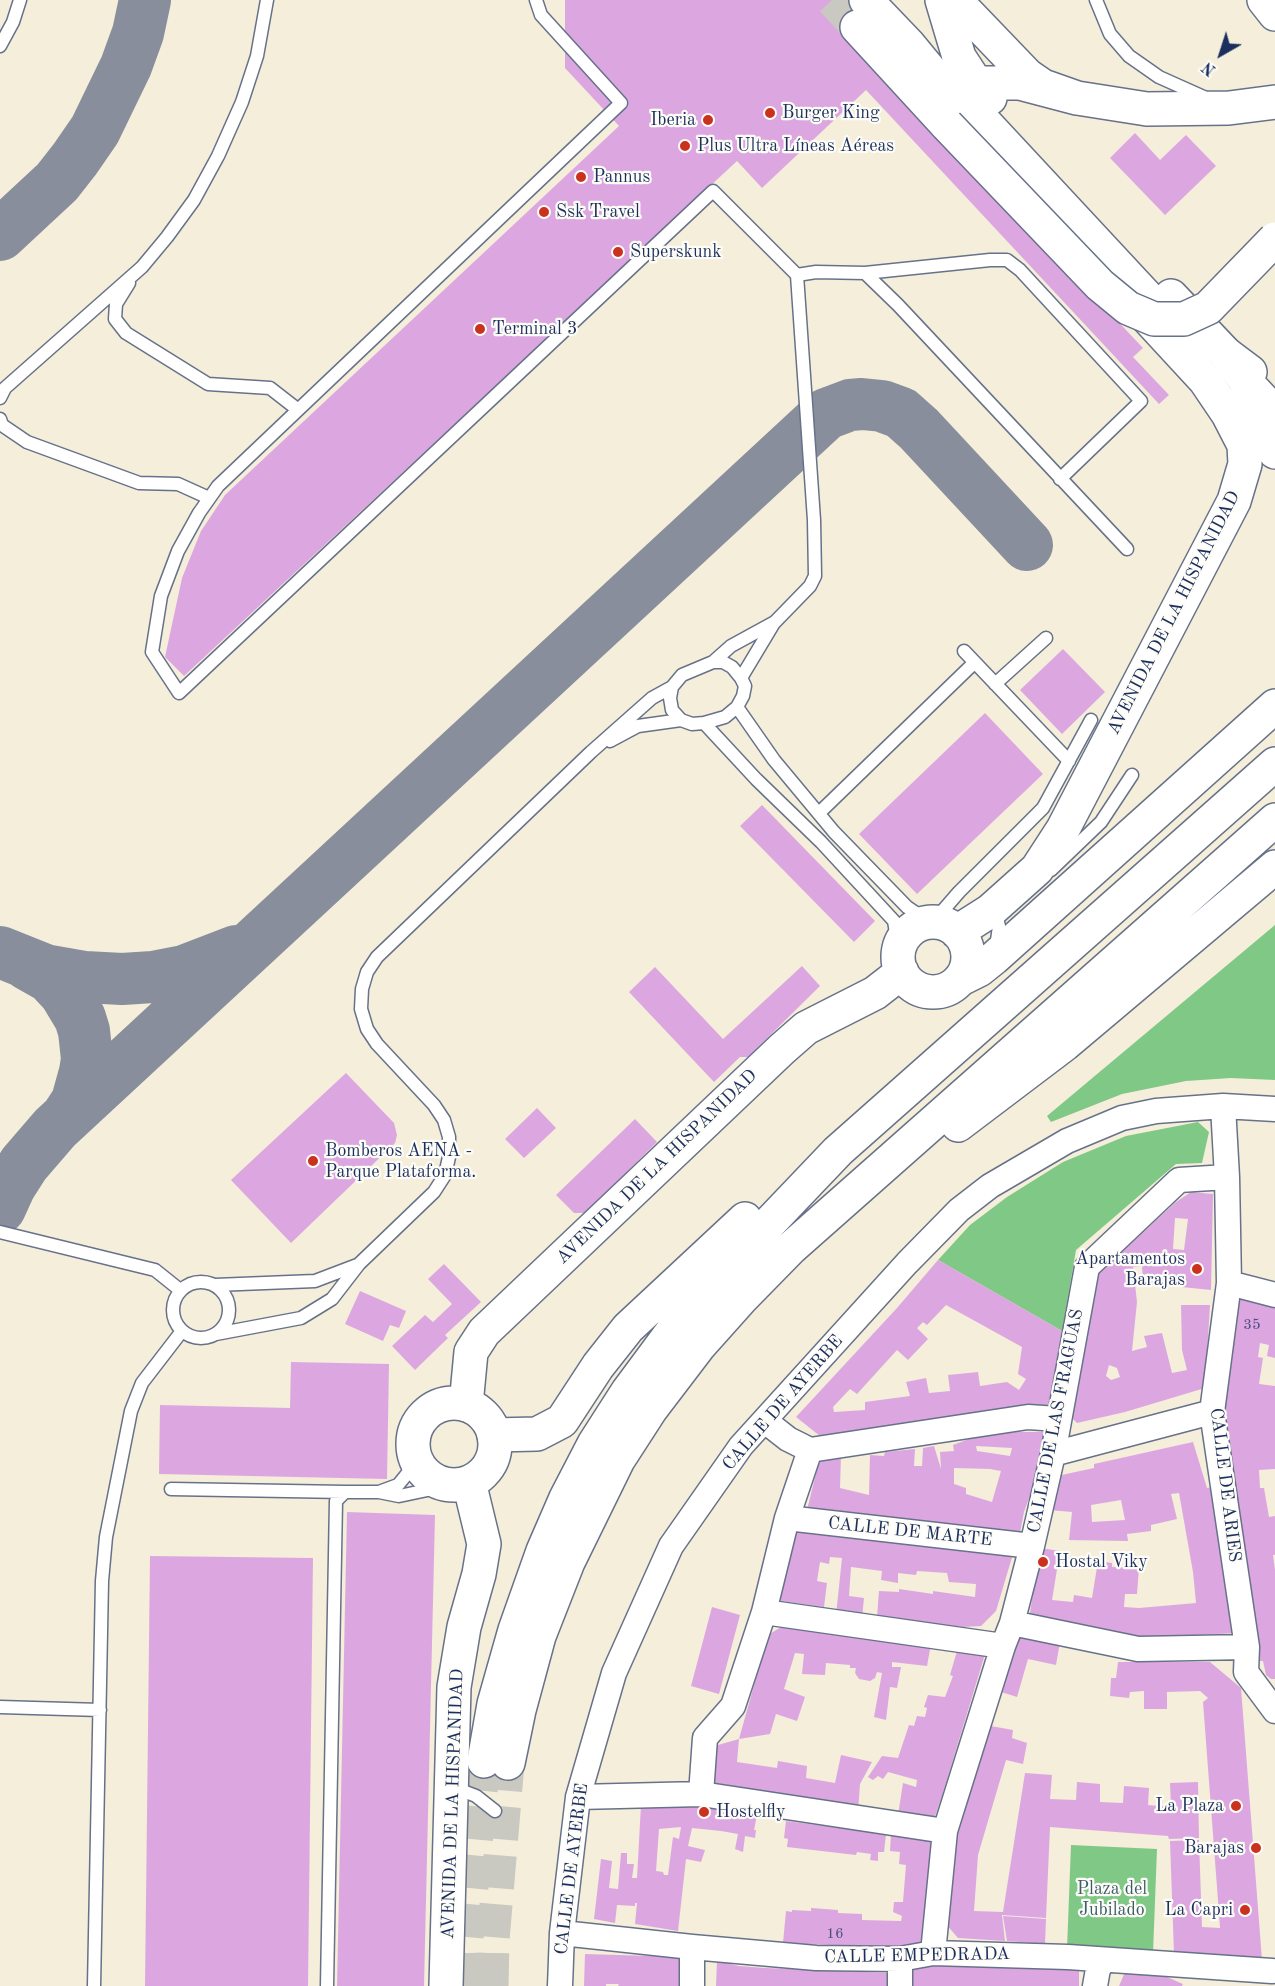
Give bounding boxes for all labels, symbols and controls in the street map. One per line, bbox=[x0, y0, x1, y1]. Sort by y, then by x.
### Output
north arrow bbox=[1191, 24, 1251, 84]
text: N bbox=[1200, 58, 1219, 78]
place label: Burger King bbox=[782, 102, 880, 124]
marker: Burger King bbox=[763, 106, 777, 120]
place label: Iberia bbox=[650, 109, 696, 131]
marker: Iberia bbox=[701, 113, 715, 127]
place label: Plus Ultra Líneas Aéreas bbox=[697, 135, 894, 157]
marker: Plus Ultra Líneas Aéreas bbox=[678, 139, 692, 153]
place label: Pannus bbox=[593, 166, 650, 188]
marker: Pannus bbox=[574, 170, 588, 184]
place label: Ssk Travel bbox=[556, 201, 640, 223]
marker: Ssk Travel bbox=[537, 205, 551, 219]
place label: Superskunk bbox=[630, 241, 722, 263]
marker: Superskunk bbox=[611, 245, 625, 259]
place label: Terminal 3 bbox=[492, 318, 577, 340]
marker: Terminal 3 bbox=[473, 322, 487, 336]
street label: AVENIDA DE LA HISPANIDAD bbox=[1103, 487, 1245, 739]
street label: AVENIDA DE LA HISPANIDAD bbox=[552, 1065, 762, 1269]
place label: Bomberos AENA - Parque Plataforma. bbox=[325, 1140, 476, 1182]
marker: Bomberos AENA - Parque Plataforma. bbox=[306, 1154, 320, 1168]
place label: Apartamentos Barajas bbox=[1075, 1248, 1185, 1290]
marker: Apartamentos Barajas bbox=[1190, 1262, 1204, 1276]
street label: CALLE DE LAS FRAGUAS bbox=[1024, 1307, 1088, 1535]
house number: 35 bbox=[1243, 1316, 1261, 1334]
street label: CALLE DE AYERBE bbox=[718, 1331, 848, 1475]
street label: CALLE DE ARIES bbox=[1205, 1407, 1245, 1563]
street label: CALLE DE MARTE bbox=[827, 1513, 993, 1551]
place label: Hostal Viky bbox=[1055, 1551, 1148, 1573]
marker: Hostal Viky bbox=[1036, 1555, 1050, 1569]
street label: AVENIDA DE LA HISPANIDAD bbox=[437, 1668, 469, 1940]
street label: CALLE DE AYERBE bbox=[551, 1782, 593, 1956]
place label: La Plaza bbox=[1155, 1795, 1224, 1817]
marker: La Plaza bbox=[1229, 1799, 1243, 1813]
place label: Hostelfly bbox=[716, 1801, 785, 1823]
marker: Hostelfly bbox=[697, 1805, 711, 1819]
place label: Barajas bbox=[1184, 1837, 1244, 1859]
marker: Barajas bbox=[1249, 1841, 1263, 1855]
park label: Plaza del Jubilado bbox=[1077, 1878, 1147, 1920]
place label: La Capri bbox=[1164, 1899, 1233, 1921]
marker: La Capri bbox=[1238, 1903, 1252, 1917]
house number: 16 bbox=[826, 1925, 844, 1943]
street label: CALLE EMPEDRADA bbox=[824, 1944, 1010, 1968]

